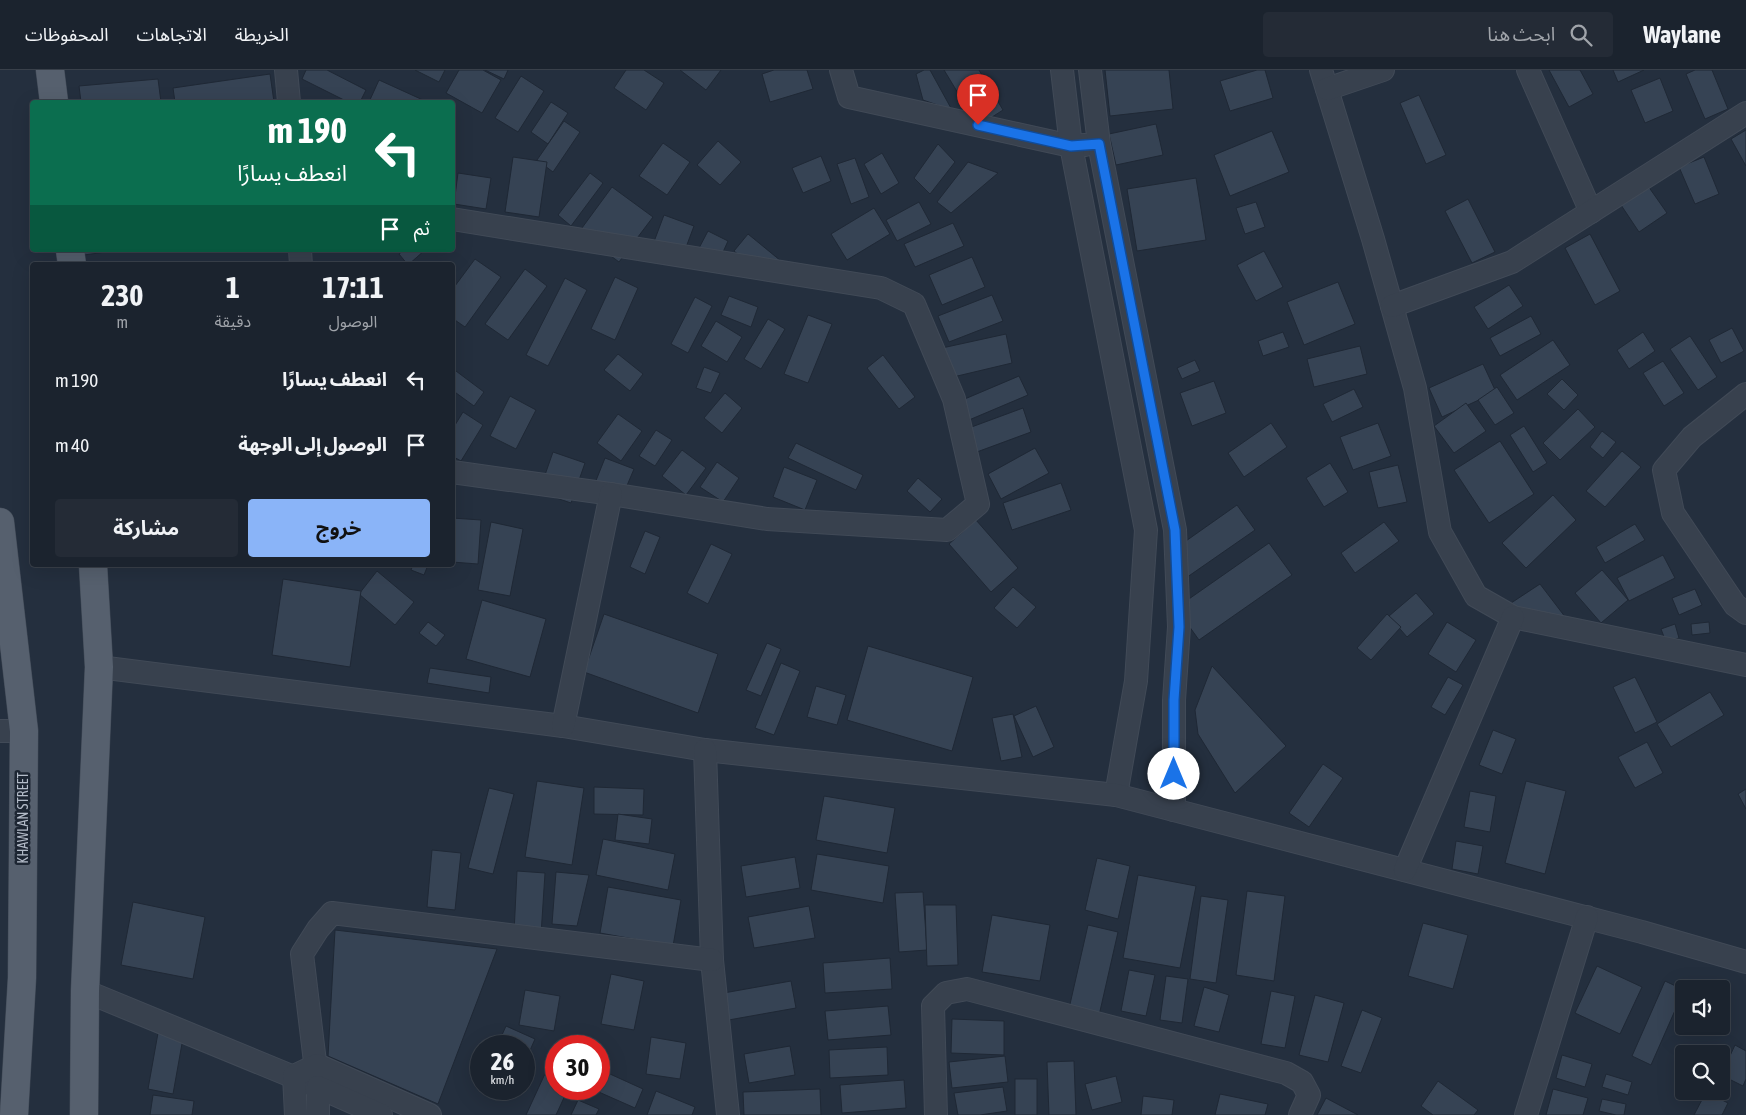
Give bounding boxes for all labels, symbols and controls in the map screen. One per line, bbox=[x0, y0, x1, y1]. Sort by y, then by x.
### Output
search box bbox=[1263, 12, 1613, 57]
icon: search bbox=[1567, 21, 1595, 49]
text: Waylane bbox=[1643, 21, 1721, 48]
text: ابحث هنا bbox=[1487, 23, 1555, 45]
text: المحفوظات bbox=[25, 24, 109, 45]
text: الاتجاهات bbox=[137, 24, 207, 45]
text: الخريطة bbox=[235, 24, 289, 45]
pin bbox=[957, 74, 999, 125]
icon: arrive bbox=[964, 81, 992, 109]
text: 190 m bbox=[268, 110, 347, 150]
icon: left bbox=[365, 120, 430, 185]
text: انعطف يسارًا bbox=[237, 160, 347, 186]
icon: arrive bbox=[376, 215, 404, 243]
text: ثم bbox=[414, 217, 430, 239]
text: 1 bbox=[226, 270, 240, 304]
text: 17:11 bbox=[322, 270, 384, 304]
text: 230 bbox=[101, 278, 143, 312]
text: دقيقة bbox=[215, 312, 251, 330]
text: الوصول bbox=[329, 312, 377, 330]
text: m bbox=[117, 313, 128, 331]
icon: left bbox=[402, 366, 430, 394]
text: انعطف يسارًا bbox=[282, 368, 387, 390]
text: 190 m bbox=[55, 369, 98, 391]
icon: arrive bbox=[402, 431, 430, 459]
text: الوصول إلى الوجهة bbox=[238, 433, 387, 455]
text: 40 m bbox=[55, 434, 89, 456]
button: مشاركة bbox=[55, 499, 238, 557]
button: خروج bbox=[248, 499, 430, 557]
position arrow bbox=[1147, 747, 1199, 799]
street label: KHAWLAN STREET bbox=[15, 772, 31, 864]
map controls bbox=[1675, 980, 1730, 1100]
button: sound bbox=[1675, 980, 1730, 1035]
speed limit sign: 30 bbox=[545, 1035, 610, 1100]
button: search bbox=[1675, 1045, 1730, 1100]
text: 26 bbox=[491, 1047, 514, 1075]
text: km/h bbox=[491, 1073, 514, 1087]

